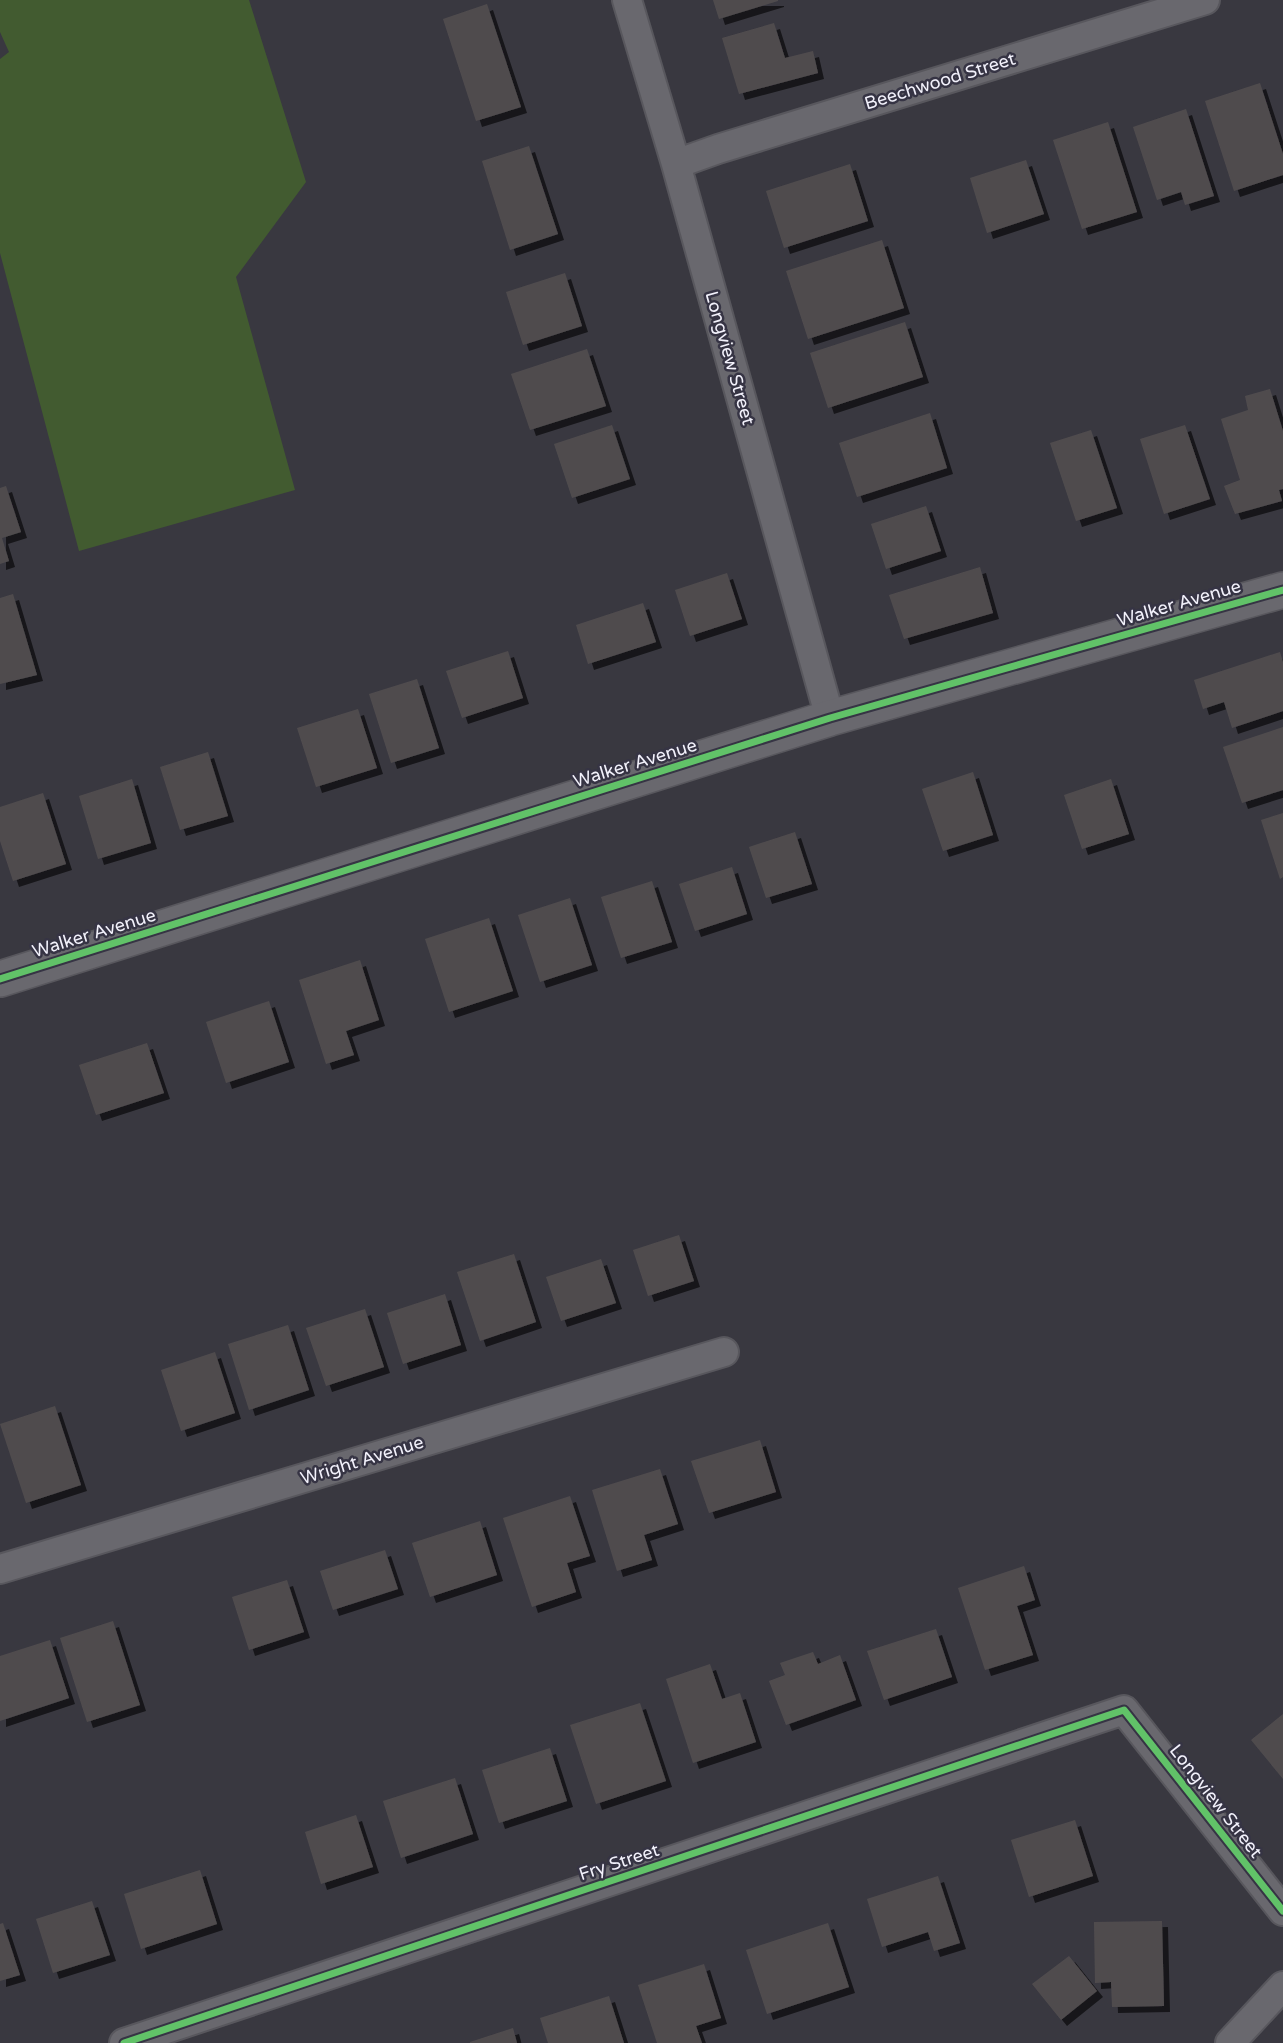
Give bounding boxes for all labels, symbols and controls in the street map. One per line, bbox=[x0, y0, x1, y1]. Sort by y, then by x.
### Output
street label: Beechwood Street bbox=[862, 48, 1018, 114]
street label: Longview Street bbox=[700, 289, 760, 428]
street label: Walker Avenue bbox=[1114, 575, 1244, 631]
street label: Walker Avenue bbox=[571, 734, 699, 792]
street label: Walker Avenue bbox=[30, 904, 158, 962]
street label: Wright Avenue bbox=[298, 1431, 426, 1489]
street label: Longview Street bbox=[1165, 1740, 1267, 1862]
street label: Fry Street bbox=[576, 1839, 662, 1885]

